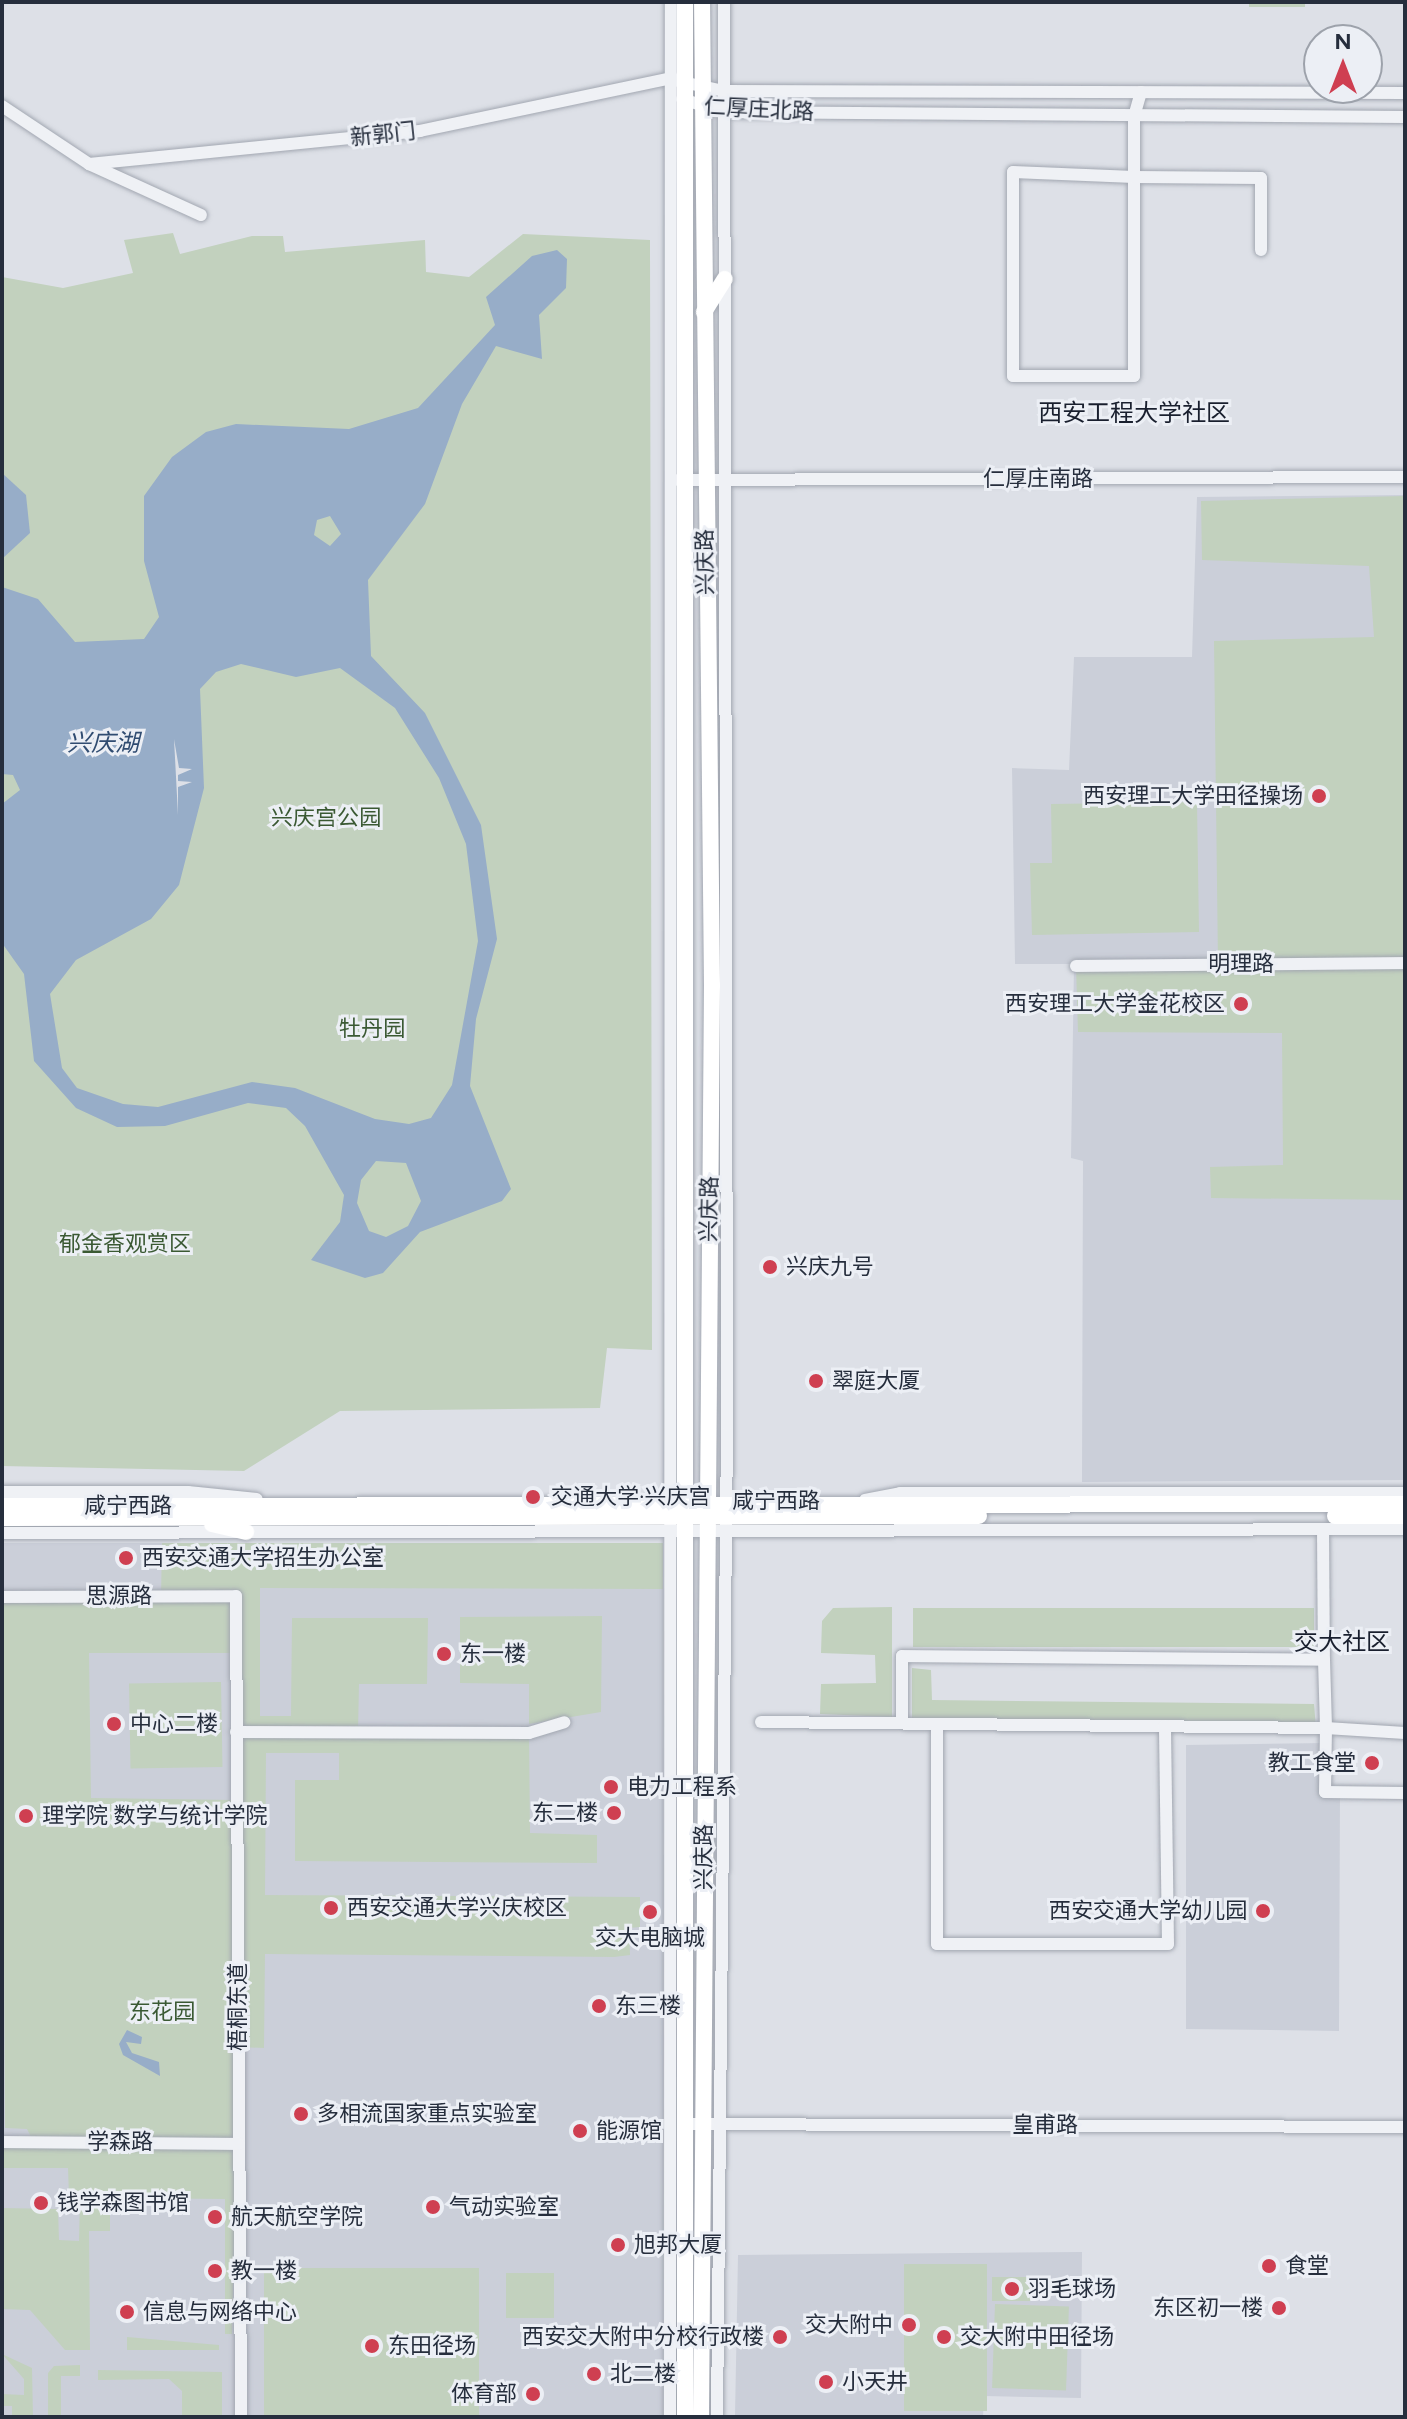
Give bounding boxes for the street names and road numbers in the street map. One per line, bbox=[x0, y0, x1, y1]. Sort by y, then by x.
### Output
street label: 仁厚庄北路 bbox=[703, 93, 815, 125]
street label: 新郭门 bbox=[349, 117, 417, 151]
street label: 仁厚庄南路 bbox=[983, 466, 1093, 492]
street label: 兴庆路 bbox=[691, 529, 719, 595]
street label: 明理路 bbox=[1208, 951, 1274, 977]
street label: 兴庆路 bbox=[695, 1176, 723, 1242]
street label: 咸宁西路 bbox=[732, 1488, 820, 1514]
street label: 咸宁西路 bbox=[84, 1493, 172, 1519]
street label: 思源路 bbox=[86, 1583, 152, 1609]
street label: 兴庆路 bbox=[691, 1824, 717, 1890]
street label: 梧桐东道 bbox=[225, 1963, 251, 2051]
street label: 皇甫路 bbox=[1012, 2112, 1078, 2138]
street label: 学森路 bbox=[87, 2129, 153, 2155]

